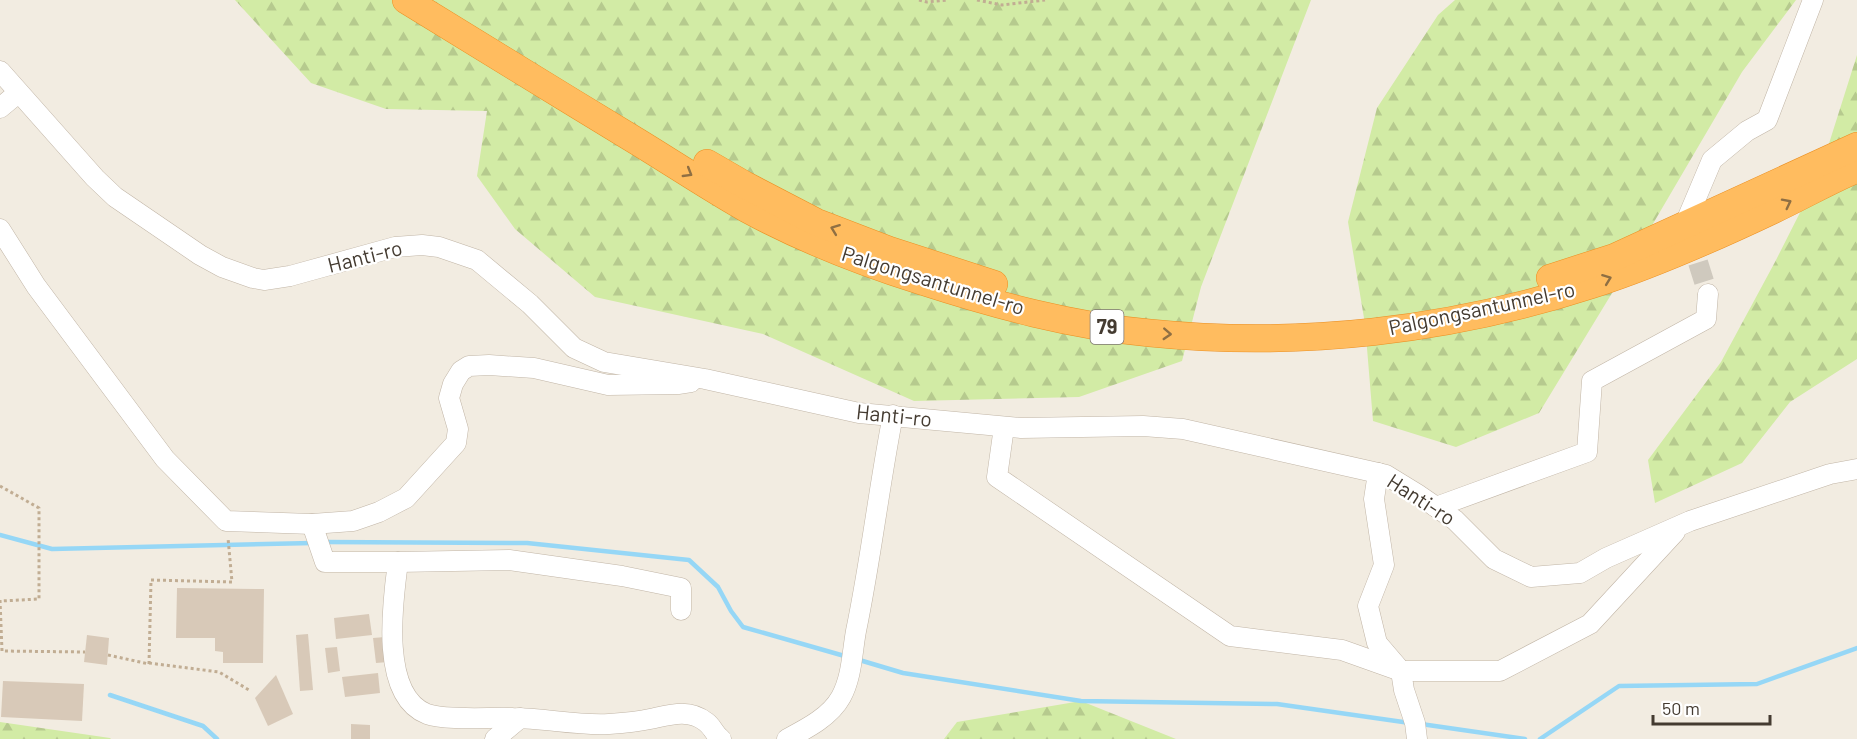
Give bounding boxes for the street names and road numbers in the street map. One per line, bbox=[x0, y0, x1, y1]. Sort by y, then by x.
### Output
street label: Hanti-ro bbox=[325, 234, 405, 277]
street label: Palgongsantunnel-ro bbox=[839, 240, 1028, 319]
street label: Palgongsantunnel-ro bbox=[1386, 276, 1577, 339]
road number: 79 bbox=[1090, 310, 1124, 344]
street label: Hanti-ro bbox=[855, 398, 933, 431]
street label: Hanti-ro bbox=[1383, 468, 1461, 530]

